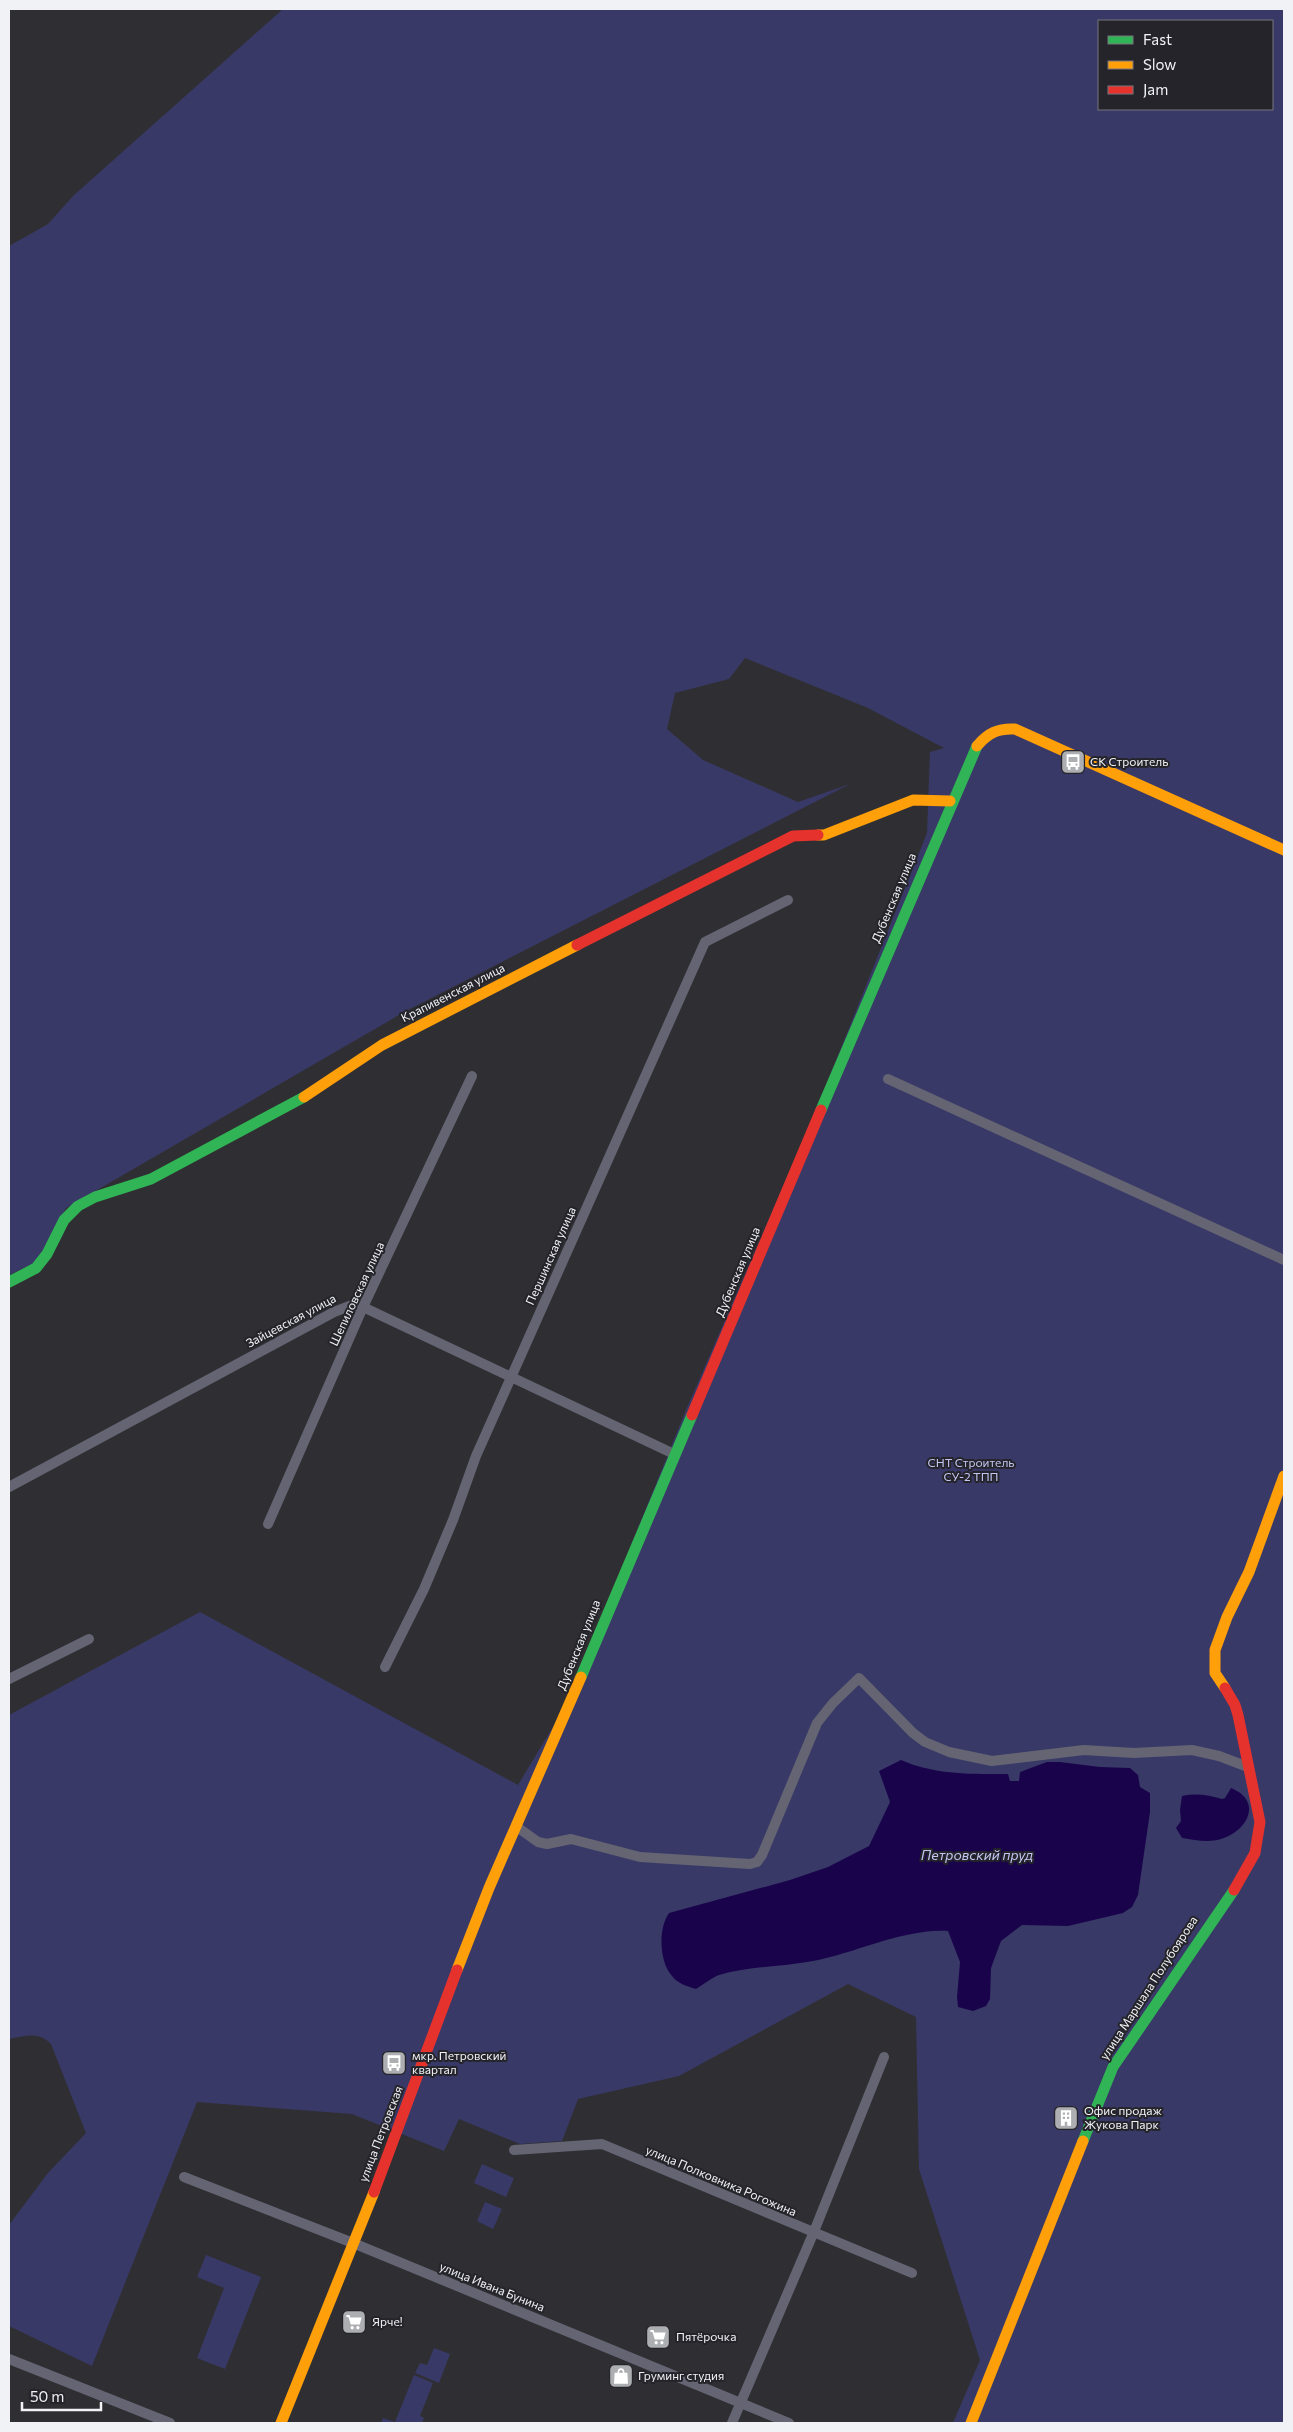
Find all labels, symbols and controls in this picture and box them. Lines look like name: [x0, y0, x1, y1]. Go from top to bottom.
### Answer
legend: [1098, 20, 1273, 110]
text: Fast: [1143, 30, 1172, 48]
text: Slow: [1143, 55, 1176, 73]
text: Jam: [1143, 80, 1168, 98]
bus stop icon: СК Строитель: [1060, 749, 1086, 775]
place label: СК Строитель: [1090, 754, 1168, 768]
street label: Дубенская улица: [868, 851, 918, 945]
street label: Крапивенская улица: [398, 960, 507, 1024]
street label: Першинская улица: [522, 1204, 578, 1307]
street label: Дубенская улица: [712, 1225, 762, 1319]
street label: Шепиловская улица: [326, 1239, 386, 1348]
street label: Зайцевская улица: [243, 1291, 338, 1350]
park label: СНТ Строитель СУ-2 ТПП: [928, 1455, 1014, 1483]
street label: Дубенская улица: [554, 1597, 603, 1692]
water label: Петровский пруд: [921, 1846, 1033, 1863]
street label: улица Маршала Полубоярова: [1097, 1913, 1200, 2062]
place label: мкр. Петровский квартал: [412, 2048, 506, 2076]
bus stop icon: мкр. Петровский квартал: [381, 2050, 407, 2076]
street label: улица Петровская: [355, 2084, 405, 2184]
place label: Офис продаж Жукова Парк: [1084, 2103, 1163, 2131]
building icon: Офис продаж Жукова Парк: [1053, 2105, 1079, 2131]
street label: улица Полковника Рогожина: [644, 2142, 799, 2218]
street label: улица Ивана Бунина: [438, 2259, 547, 2314]
supermarket icon: Ярче!: [341, 2309, 367, 2335]
place label: Ярче!: [372, 2314, 403, 2328]
supermarket icon: Пятёрочка: [645, 2324, 671, 2350]
place label: Пятёрочка: [676, 2329, 736, 2343]
shop icon: Груминг студия: [608, 2363, 634, 2389]
place label: Груминг студия: [638, 2368, 724, 2382]
scale bar: [22, 2380, 101, 2412]
text: 50 m: [30, 2387, 64, 2405]

